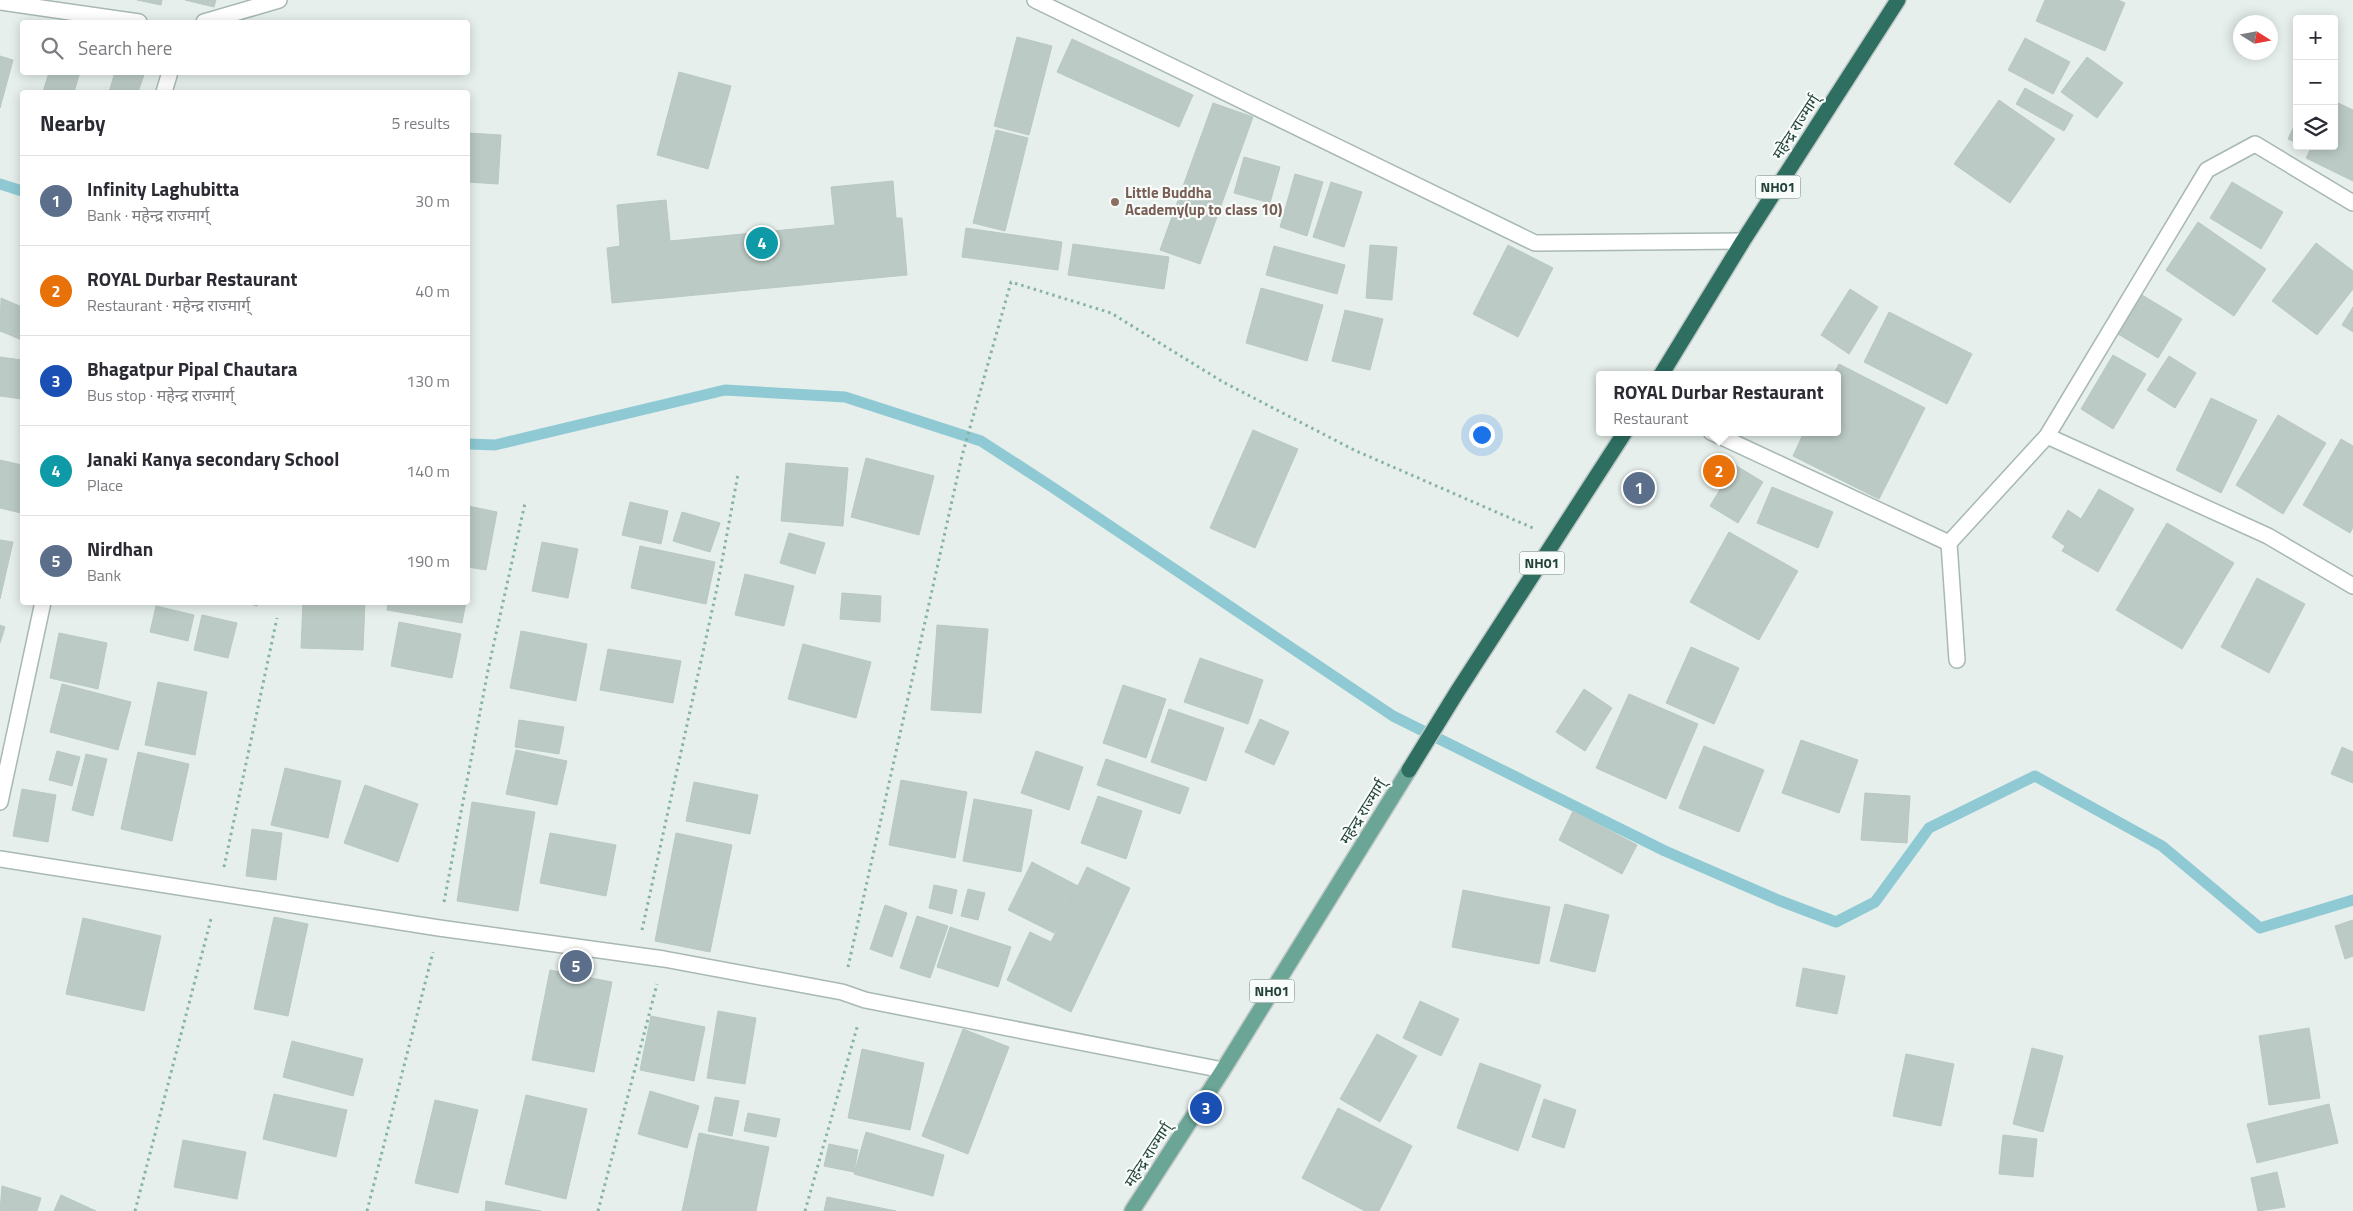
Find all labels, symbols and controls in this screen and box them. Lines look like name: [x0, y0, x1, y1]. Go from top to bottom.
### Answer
north arrow: [2233, 15, 2278, 60]
map controls: [2293, 15, 2338, 150]
button: +: [2293, 15, 2338, 60]
search box: [20, 20, 470, 75]
text: Search here: [78, 33, 172, 62]
icon: search: [38, 34, 66, 62]
button: −: [2293, 60, 2338, 105]
street label: महेन्द्र राज्मार्ग्: [1766, 88, 1826, 163]
button: layers: [2293, 105, 2338, 150]
text: Nearby: [40, 107, 105, 139]
text: 5 results: [391, 111, 450, 135]
text: Infinity Laghubitta: [87, 174, 239, 203]
road number: NH01: [1756, 176, 1800, 198]
place label: Little Buddha Academy(up to class 10): [1125, 181, 1283, 221]
text: 1: [52, 189, 60, 213]
text: 30 m: [415, 189, 450, 213]
marker: Little Buddha Academy(up to class 10): [1109, 196, 1121, 208]
text: Bank · महेन्द्र राज्मार्ग्: [87, 203, 209, 227]
pin: 4: [746, 224, 778, 262]
text: ROYAL Durbar Restaurant: [87, 264, 297, 293]
text: 2: [52, 279, 60, 303]
text: 40 m: [415, 279, 450, 303]
text: Restaurant · महेन्द्र राज्मार्ग्: [87, 293, 250, 317]
text: Bhagatpur Pipal Chautara: [87, 354, 298, 383]
text: 3: [52, 369, 60, 393]
text: 130 m: [406, 369, 450, 393]
popup: [1596, 371, 1841, 436]
text: ROYAL Durbar Restaurant: [1613, 377, 1824, 406]
text: Bus stop · महेन्द्र राज्मार्ग्: [87, 383, 234, 407]
text: Restaurant: [1613, 406, 1688, 430]
your location: [1469, 422, 1495, 448]
text: Janaki Kanya secondary School: [87, 444, 339, 473]
pin: 2: [1703, 452, 1735, 490]
text: 4: [52, 459, 60, 483]
text: 140 m: [406, 459, 450, 483]
pin: 1: [1623, 469, 1655, 507]
text: Place: [87, 473, 123, 497]
text: Nirdhan: [87, 534, 153, 563]
text: 5: [52, 549, 60, 573]
text: 190 m: [406, 549, 450, 573]
road number: NH01: [1520, 552, 1564, 574]
text: Bank: [87, 563, 121, 587]
street label: महेन्द्र राज्मार्ग्: [1334, 773, 1393, 849]
pin: 5: [560, 947, 592, 985]
road number: NH01: [1250, 979, 1294, 1002]
pin: 3: [1190, 1089, 1222, 1127]
street label: महेन्द्र राज्मार्ग्: [1118, 1116, 1178, 1191]

